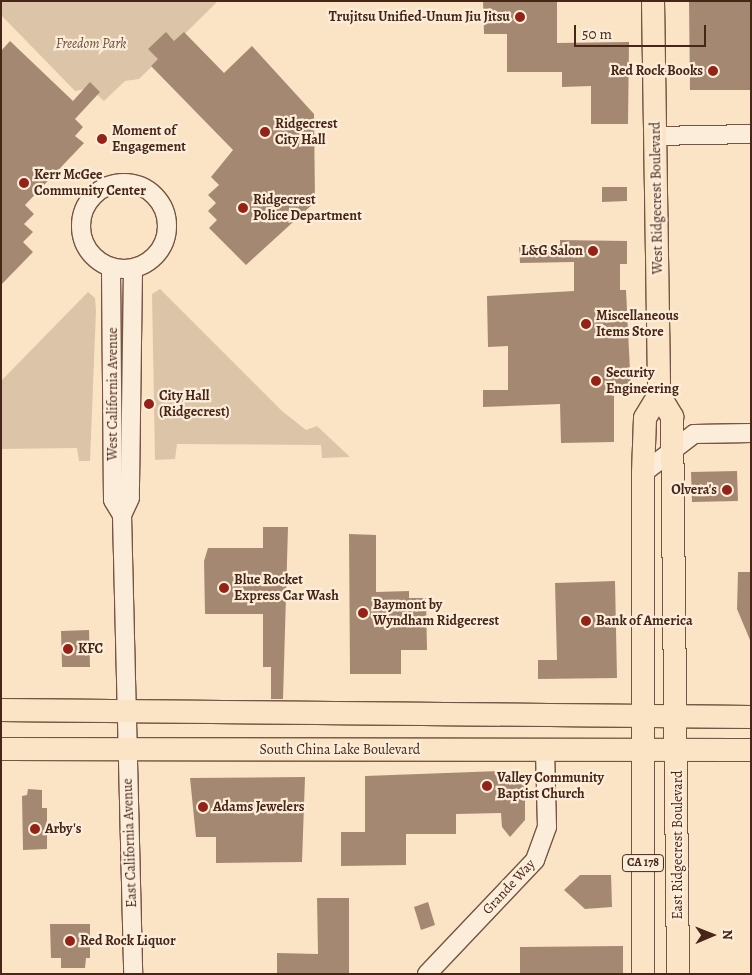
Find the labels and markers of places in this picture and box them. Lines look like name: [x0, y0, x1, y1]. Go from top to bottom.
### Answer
place label: Trujitsu Unified-Unum Jiu Jitsu: [329, 9, 510, 25]
marker: Trujitsu Unified-Unum Jiu Jitsu: [514, 11, 526, 23]
place label: Red Rock Books: [611, 63, 703, 79]
marker: Red Rock Books: [707, 65, 719, 77]
place label: Ridgecrest City Hall: [275, 116, 338, 148]
place label: Moment of Engagement: [112, 123, 186, 156]
marker: Ridgecrest City Hall: [259, 126, 271, 138]
marker: Moment of Engagement: [96, 133, 108, 145]
place label: Kerr McGee Community Center: [34, 167, 146, 200]
marker: Kerr McGee Community Center: [18, 177, 30, 189]
place label: Ridgecrest Police Department: [253, 192, 362, 224]
marker: Ridgecrest Police Department: [237, 202, 249, 214]
place label: L&G Salon: [521, 243, 583, 259]
marker: L&G Salon: [587, 245, 599, 257]
place label: Miscellaneous Items Store: [596, 308, 679, 341]
marker: Miscellaneous Items Store: [580, 318, 592, 330]
place label: Security Engineering: [606, 365, 679, 398]
marker: Security Engineering: [590, 375, 602, 387]
place label: City Hall (Ridgecrest): [159, 388, 230, 421]
marker: City Hall (Ridgecrest): [143, 398, 155, 410]
place label: Olvera's: [671, 482, 717, 498]
marker: Olvera's: [721, 484, 733, 496]
place label: Blue Rocket Express Car Wash: [234, 572, 339, 604]
marker: Blue Rocket Express Car Wash: [218, 582, 230, 594]
place label: Baymont by Wyndham Ridgecrest: [373, 597, 499, 630]
marker: Baymont by Wyndham Ridgecrest: [357, 607, 369, 619]
place label: Bank of America: [596, 613, 693, 629]
marker: Bank of America: [580, 615, 592, 627]
place label: KFC: [78, 641, 103, 657]
marker: KFC: [62, 643, 74, 655]
place label: Valley Community Baptist Church: [497, 770, 604, 802]
marker: Valley Community Baptist Church: [481, 780, 493, 792]
place label: Adams Jewelers: [213, 799, 304, 815]
marker: Adams Jewelers: [197, 801, 209, 813]
place label: Arby's: [45, 821, 81, 837]
marker: Arby's: [29, 823, 41, 835]
place label: Red Rock Liquor: [80, 933, 176, 949]
marker: Red Rock Liquor: [64, 935, 76, 947]

